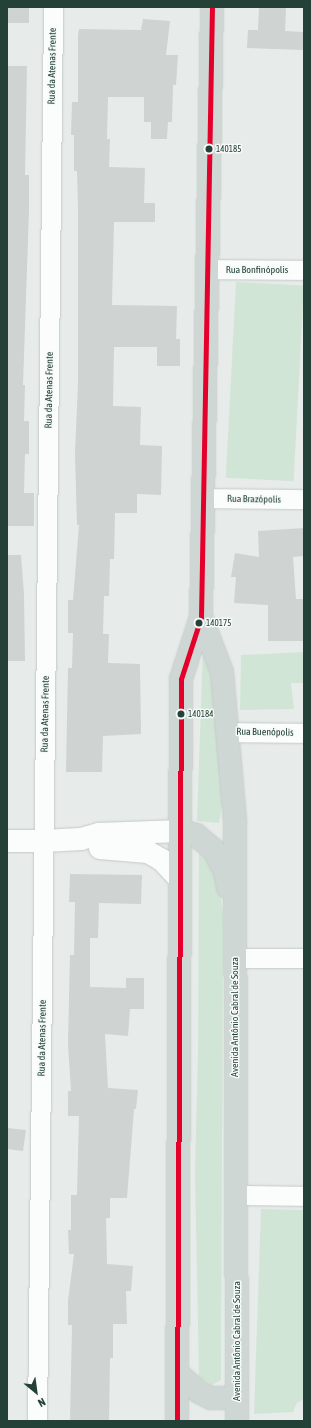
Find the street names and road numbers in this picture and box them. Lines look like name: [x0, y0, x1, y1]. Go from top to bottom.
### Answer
street label: Rua da Atenas Frente: [45, 28, 59, 104]
street label: Rua Bonfinópolis: [226, 264, 288, 276]
street label: Rua da Atenas Frente: [42, 352, 56, 428]
street label: Rua Brazópolis: [227, 493, 281, 505]
street label: Rua da Atenas Frente: [38, 676, 52, 752]
street label: Rua Buenópolis: [236, 725, 294, 739]
street label: Avenida Antônio Cabral de Souza: [229, 957, 241, 1077]
street label: Rua da Atenas Frente: [35, 1000, 49, 1076]
street label: Avenida Antônio Cabral de Souza: [231, 1281, 243, 1401]

